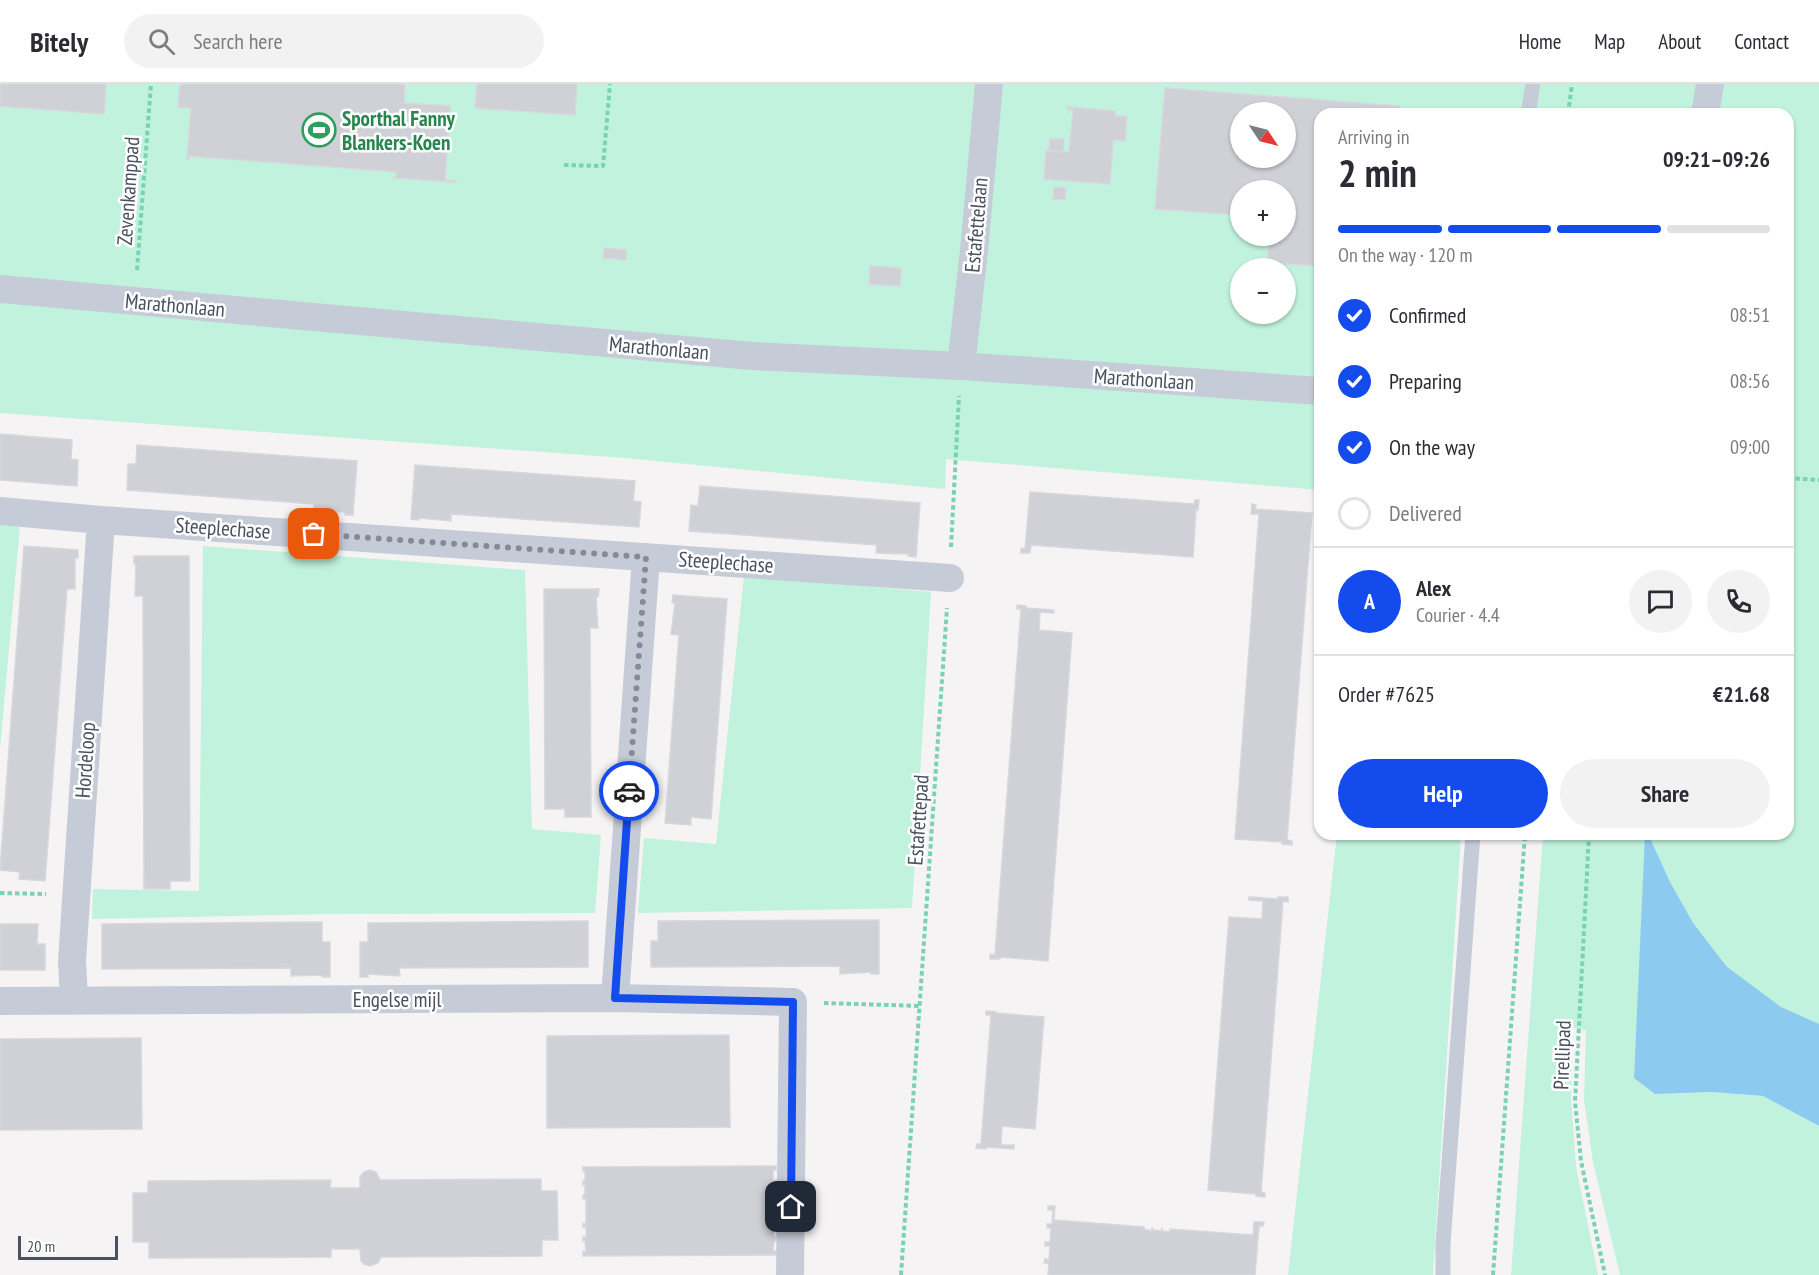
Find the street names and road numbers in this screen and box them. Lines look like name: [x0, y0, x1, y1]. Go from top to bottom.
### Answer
street label: Zevenkamppad: [111, 136, 145, 246]
street label: Estafettelaan: [958, 176, 994, 274]
street label: Marathonlaan: [124, 287, 226, 323]
street label: Marathonlaan: [608, 330, 710, 366]
street label: Marathonlaan: [1093, 362, 1195, 396]
street label: Steeplechase: [175, 511, 271, 545]
street label: Steeplechase: [678, 545, 774, 579]
street label: Hordeloop: [69, 721, 101, 799]
street label: Estafettepad: [901, 774, 935, 866]
street label: Engelse mijl: [353, 986, 441, 1013]
street label: Pirellipad: [1547, 1020, 1577, 1090]

